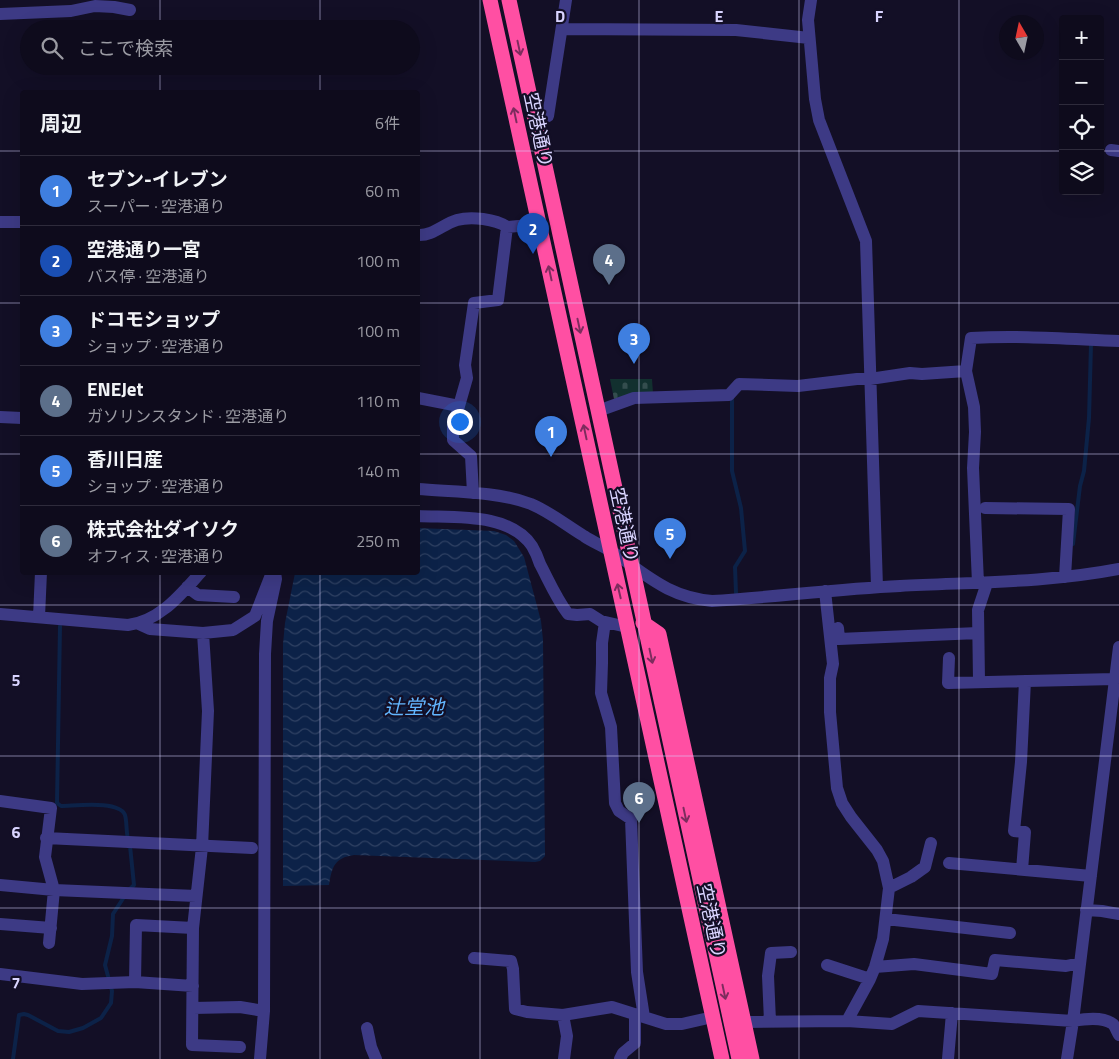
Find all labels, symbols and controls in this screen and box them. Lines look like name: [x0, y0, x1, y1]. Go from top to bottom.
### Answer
text: D: [555, 4, 565, 28]
text: E: [715, 4, 724, 28]
text: F: [875, 4, 884, 28]
north arrow: [999, 15, 1044, 60]
map controls: [1059, 15, 1104, 195]
button: +: [1059, 15, 1104, 60]
search box: [20, 20, 420, 75]
text: ここで検索: [78, 33, 173, 62]
icon: search: [38, 34, 66, 62]
one-way arrow: [515, 39, 524, 55]
button: −: [1059, 60, 1104, 105]
street label: 空港通り: [517, 90, 562, 170]
button: locate: [1059, 105, 1104, 150]
text: 周辺: [40, 107, 82, 139]
one-way arrow: [510, 107, 519, 123]
text: 6件: [375, 111, 400, 135]
button: layers: [1059, 150, 1104, 195]
text: セブン-イレブン: [87, 164, 228, 193]
text: 1: [52, 179, 60, 203]
text: 60 m: [365, 179, 400, 203]
text: スーパー · 空港通り: [87, 194, 225, 218]
pin: 2: [517, 213, 549, 254]
text: 空港通り一宮: [87, 234, 201, 263]
pin: 4: [593, 244, 625, 285]
text: 2: [52, 249, 60, 273]
text: 100 m: [356, 249, 400, 273]
text: バス停 · 空港通り: [87, 264, 210, 288]
one-way arrow: [545, 266, 554, 282]
text: ドコモショップ: [87, 304, 220, 333]
one-way arrow: [575, 318, 584, 334]
text: 3: [52, 319, 60, 343]
text: 100 m: [356, 319, 400, 343]
pin: 3: [618, 323, 650, 364]
text: ショップ · 空港通り: [87, 334, 226, 358]
text: ENEJet: [87, 374, 143, 403]
text: 4: [52, 389, 60, 413]
text: 110 m: [356, 389, 400, 413]
text: ガソリンスタンド · 空港通り: [87, 404, 289, 428]
your location: [447, 409, 473, 435]
pin: 1: [535, 416, 567, 457]
one-way arrow: [579, 425, 589, 441]
text: 香川日産: [87, 444, 163, 473]
text: 5: [52, 459, 60, 483]
text: 140 m: [356, 459, 400, 483]
text: ショップ · 空港通り: [87, 474, 226, 498]
street label: 空港通り: [603, 485, 648, 565]
text: 株式会社ダイソク: [87, 514, 239, 543]
pin: 5: [654, 518, 686, 559]
text: 6: [52, 529, 60, 553]
text: 250 m: [356, 529, 400, 553]
text: オフィス · 空港通り: [87, 544, 225, 568]
one-way arrow: [614, 583, 623, 599]
one-way arrow: [646, 648, 656, 664]
text: 5: [12, 668, 21, 692]
water label: 辻堂池: [384, 691, 446, 722]
pin: 6: [623, 782, 655, 823]
one-way arrow: [681, 806, 690, 822]
text: 6: [12, 820, 21, 844]
street label: 空港通り: [690, 881, 735, 961]
text: 7: [12, 971, 20, 995]
one-way arrow: [720, 983, 729, 999]

